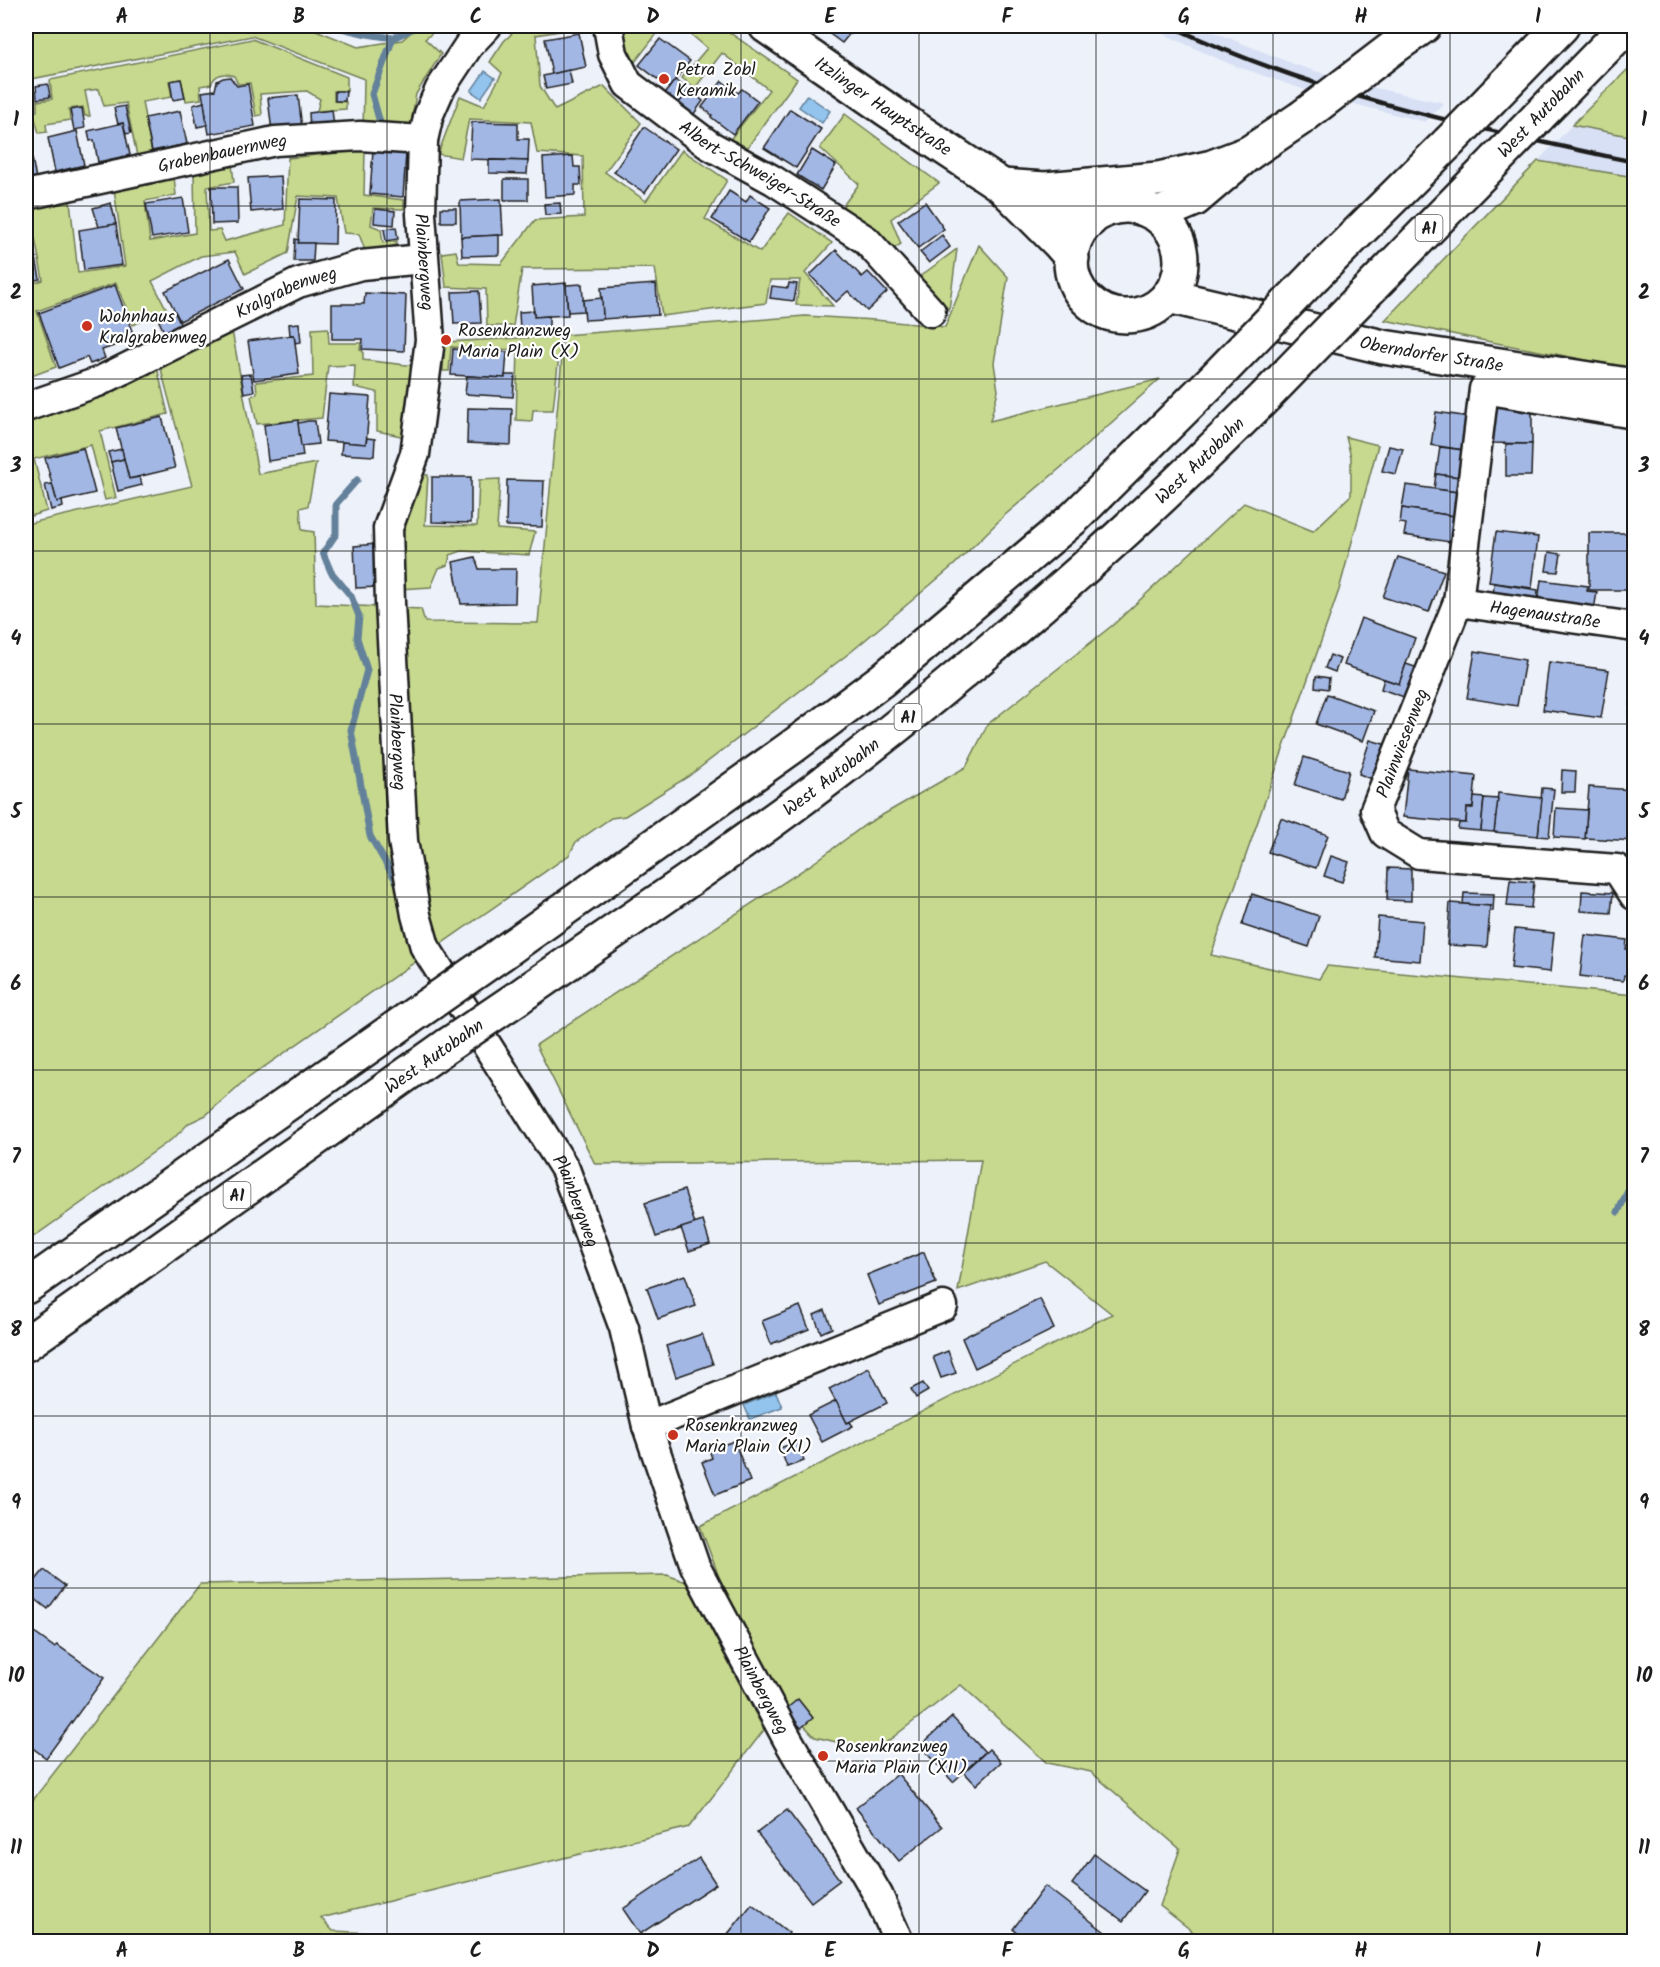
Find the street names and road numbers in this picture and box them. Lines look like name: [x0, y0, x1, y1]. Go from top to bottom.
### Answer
street label: Itzlinger Hauptstraße: [807, 50, 957, 165]
street label: West Autobahn: [1491, 62, 1593, 166]
street label: Albert-Schweiger-Straße: [672, 114, 846, 236]
street label: Grabenbauernweg: [155, 127, 288, 182]
street label: Plainbergweg: [405, 212, 441, 312]
road number: A1: [1416, 215, 1442, 241]
street label: Kralgrabenweg: [231, 260, 341, 328]
street label: Oberndorfer Straße: [1356, 329, 1505, 381]
street label: West Autobahn: [1149, 411, 1253, 512]
street label: Hagenaustraße: [1488, 594, 1602, 638]
street label: Plainwiesenweg: [1369, 685, 1438, 802]
street label: Plainbergweg: [379, 692, 413, 791]
road number: A1: [894, 704, 922, 730]
street label: West Autobahn: [777, 731, 887, 825]
street label: West Autobahn: [379, 1012, 491, 1102]
street label: Plainbergweg: [544, 1149, 606, 1252]
road number: A1: [224, 1182, 250, 1208]
street label: Plainbergweg: [724, 1641, 796, 1740]

